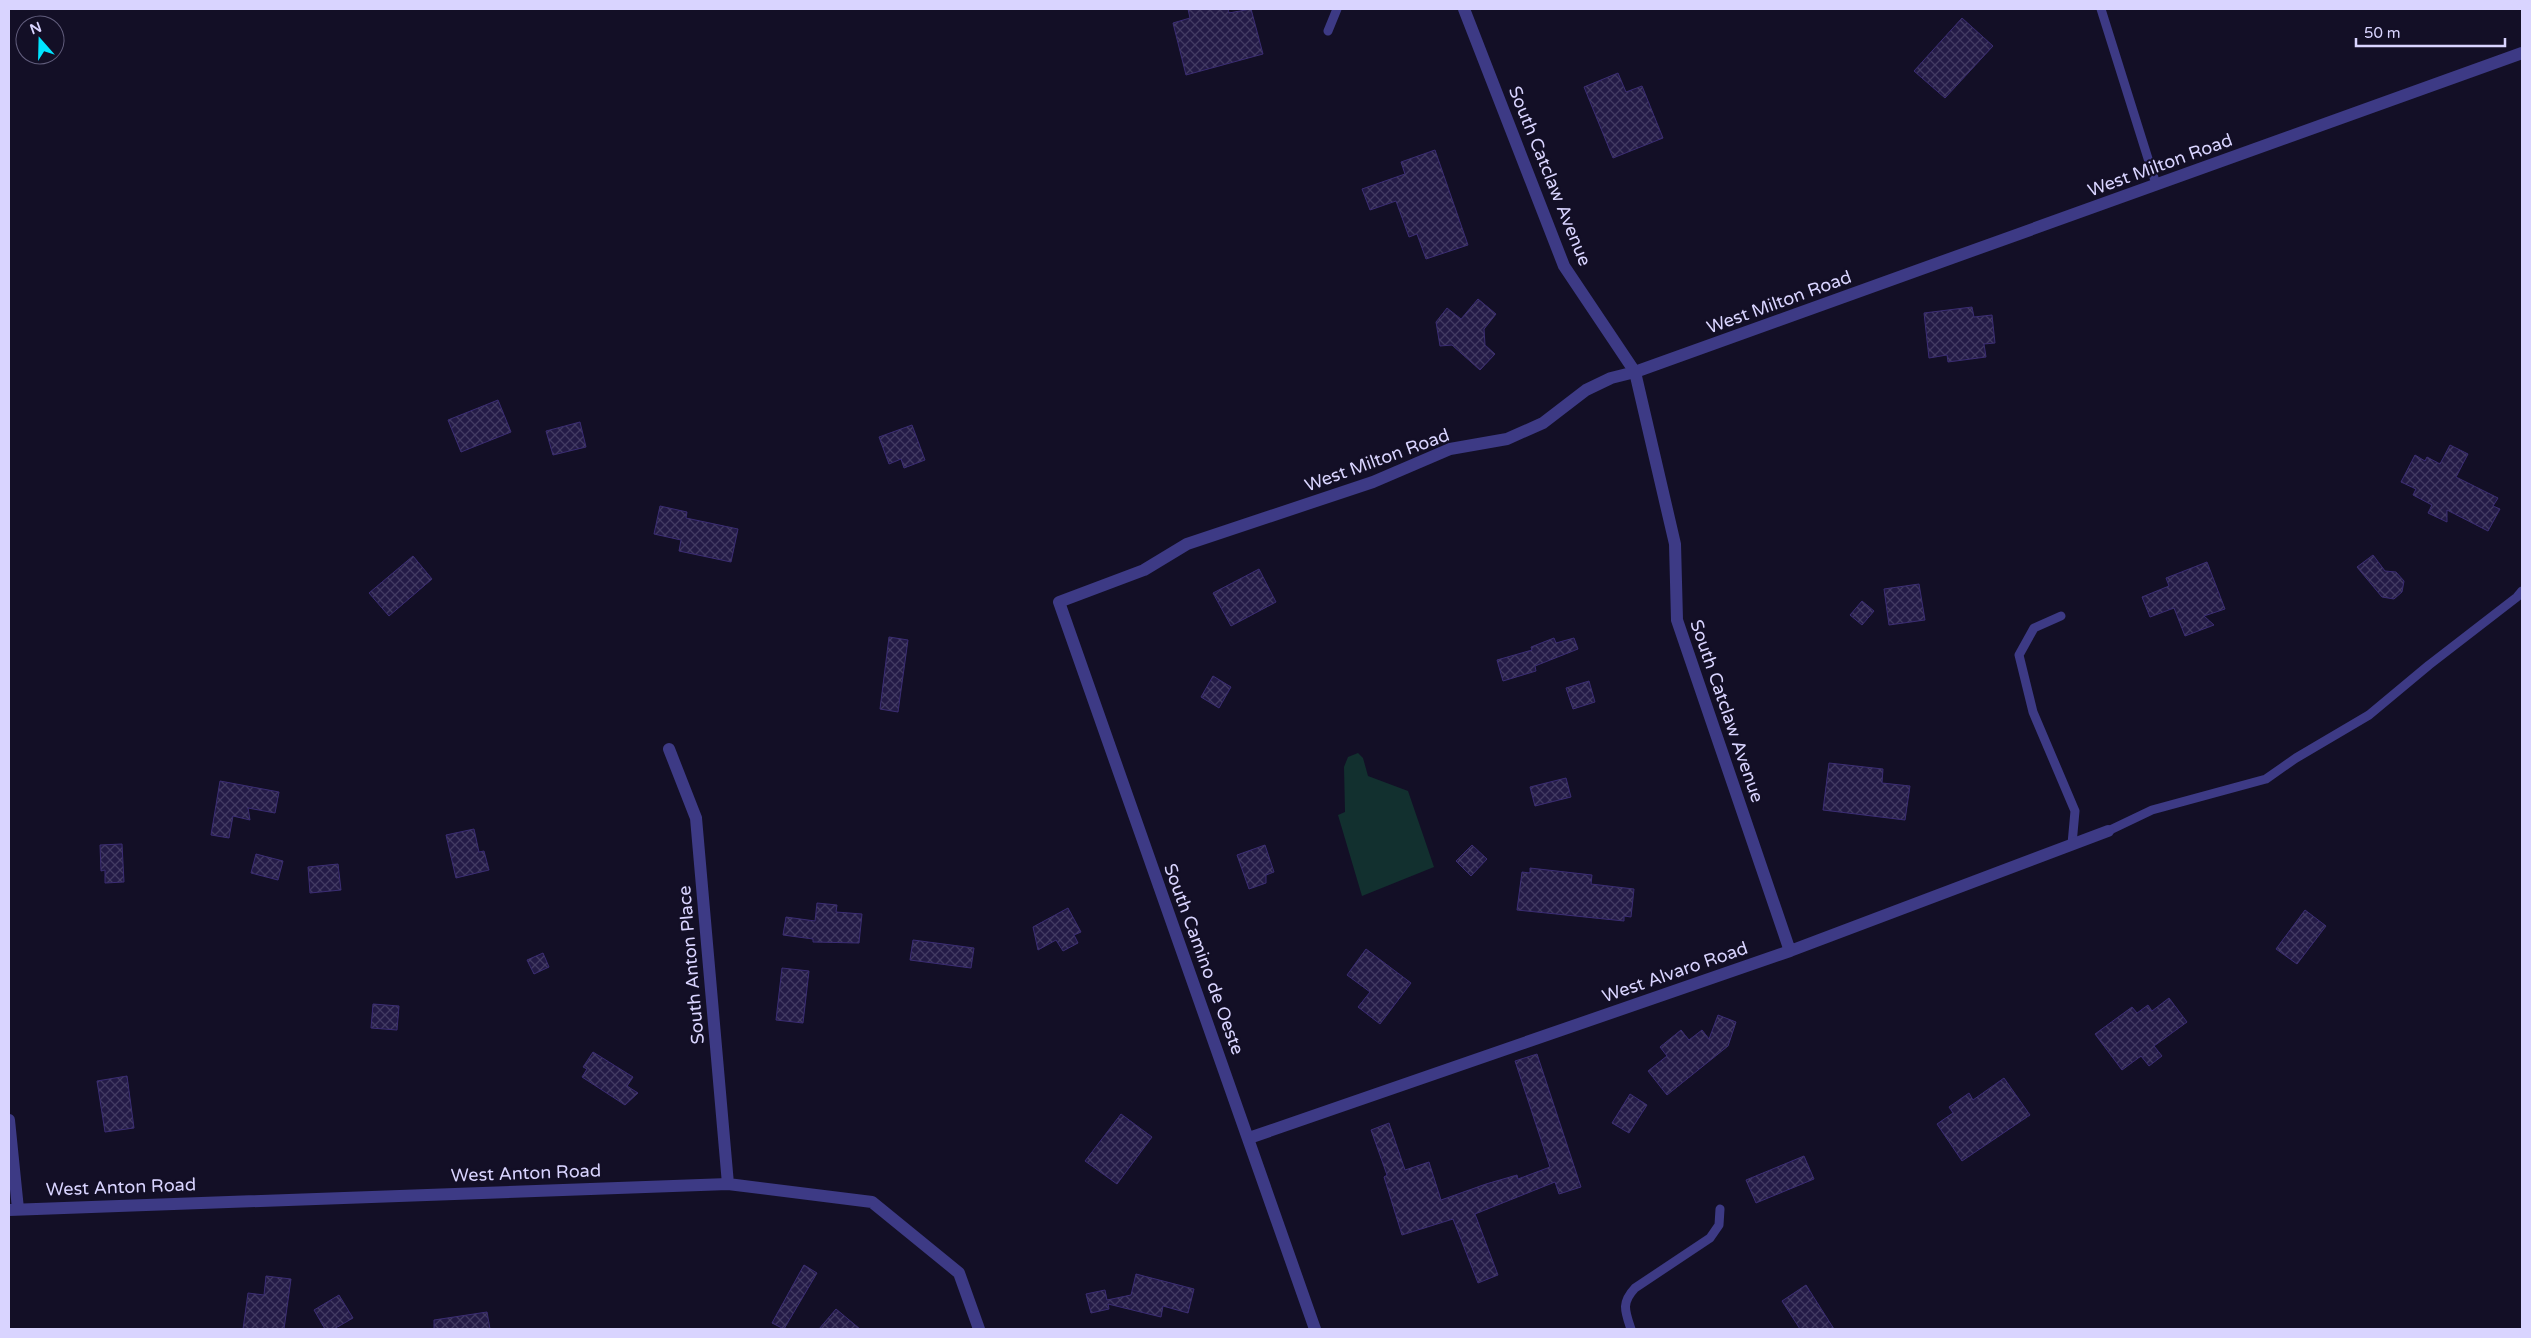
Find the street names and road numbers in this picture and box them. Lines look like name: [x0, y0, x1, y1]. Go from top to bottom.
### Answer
street label: South Catclaw Avenue: [1504, 83, 1596, 269]
street label: West Milton Road: [2085, 129, 2235, 201]
street label: West Milton Road: [1704, 266, 1854, 338]
street label: West Milton Road: [1302, 424, 1452, 496]
street label: South Catclaw Avenue: [1685, 617, 1769, 805]
street label: South Camino de Oeste: [1159, 860, 1249, 1058]
street label: South Anton Place: [673, 885, 709, 1045]
street label: West Alvaro Road: [1599, 937, 1751, 1007]
street label: West Anton Road: [450, 1159, 602, 1187]
street label: West Anton Road: [45, 1173, 197, 1201]

